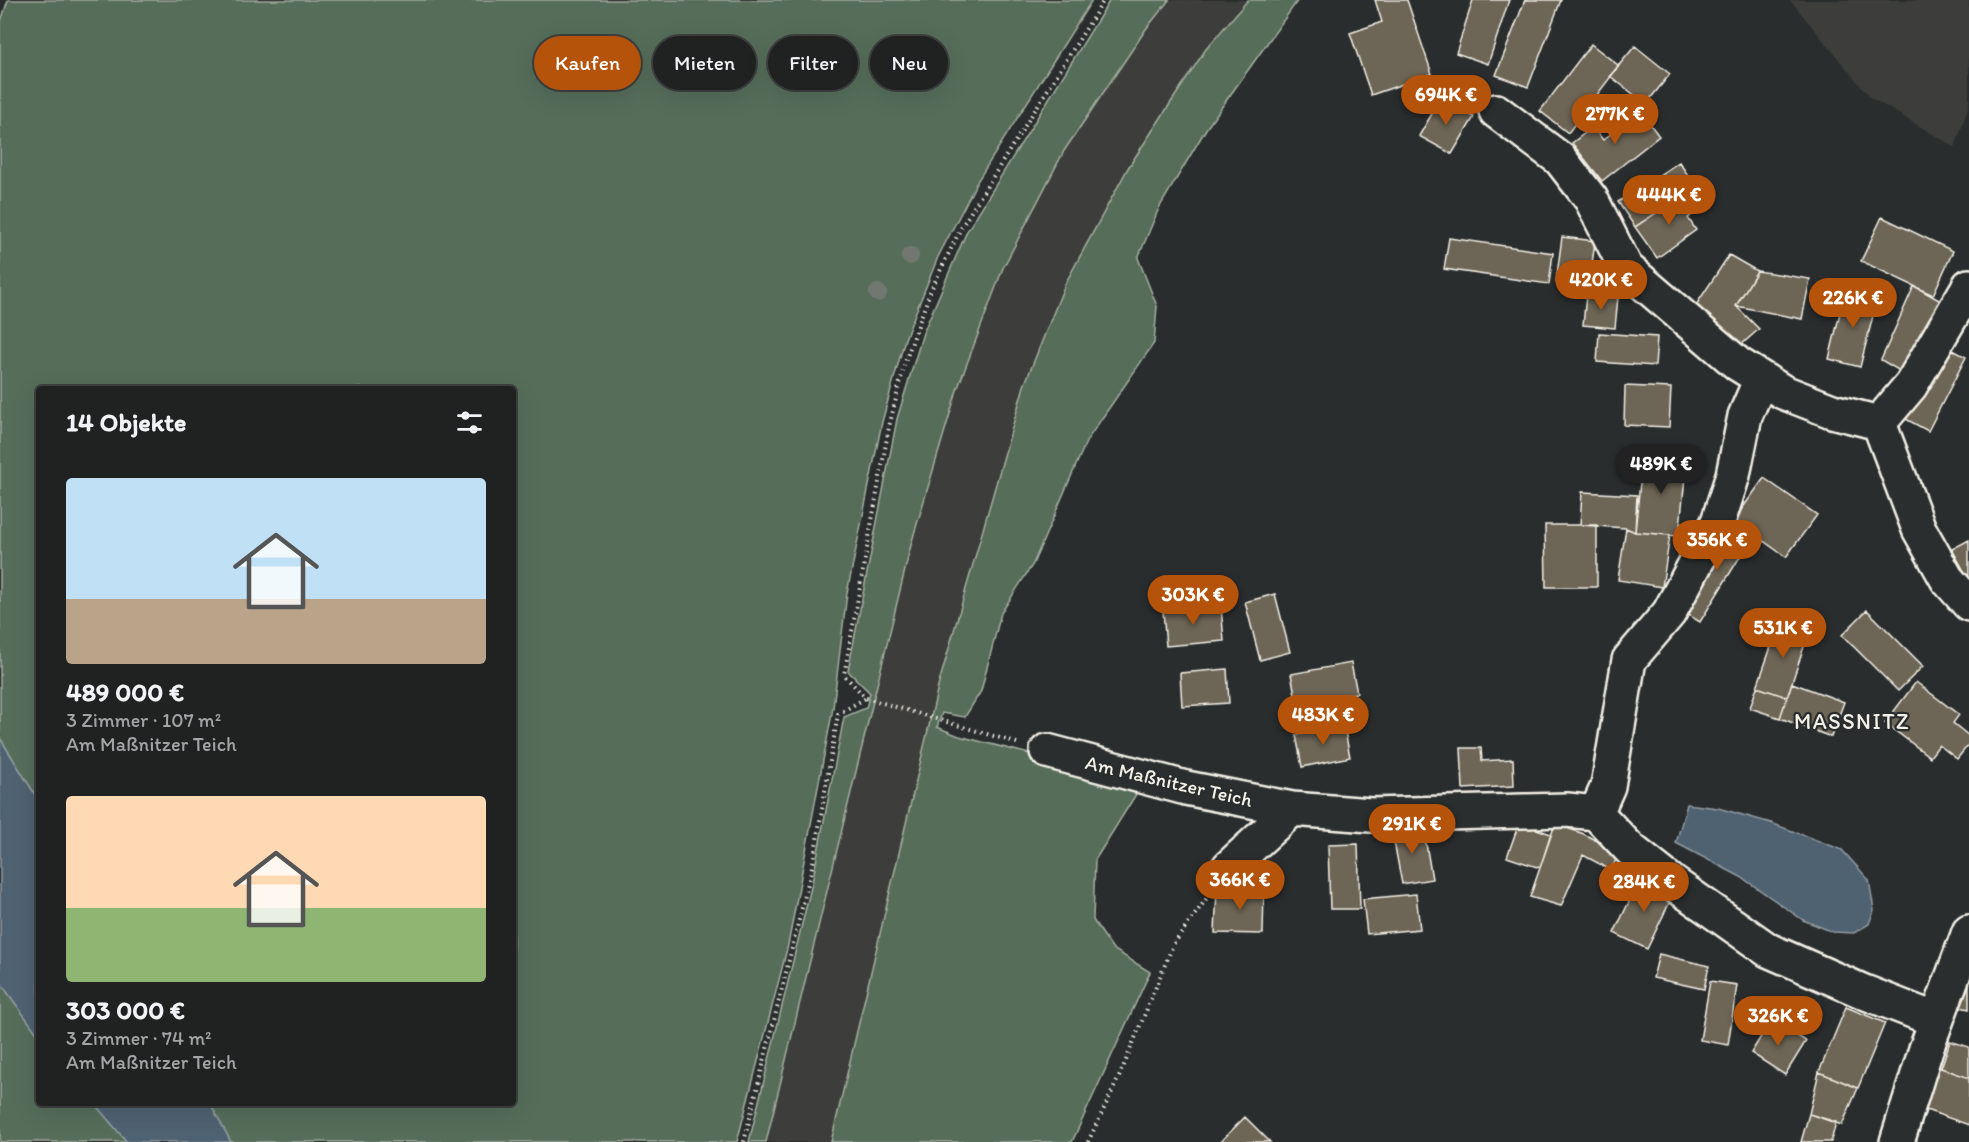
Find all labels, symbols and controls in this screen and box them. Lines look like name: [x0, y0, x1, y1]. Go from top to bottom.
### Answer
chip: Kaufen: [534, 36, 641, 90]
chip: Mieten: [653, 36, 756, 90]
chip: Filter: [768, 36, 858, 90]
chip: Neu: [870, 36, 948, 90]
pin: 694K €: [1397, 75, 1495, 126]
text: 694K €: [1415, 82, 1477, 106]
pin: 277K €: [1566, 94, 1664, 145]
text: 277K €: [1585, 101, 1645, 125]
pin: 444K €: [1620, 175, 1718, 226]
text: 444K €: [1637, 182, 1701, 206]
pin: 420K €: [1552, 260, 1650, 311]
text: 420K €: [1569, 267, 1633, 291]
pin: 226K €: [1804, 278, 1902, 329]
text: 226K €: [1823, 285, 1883, 309]
text: 14 Objekte: [66, 406, 186, 438]
icon: filters: [453, 406, 486, 439]
pin: 489K €: [1612, 444, 1710, 495]
text: 489K €: [1630, 451, 1692, 475]
icon: home: [222, 517, 330, 625]
pin: 356K €: [1668, 520, 1766, 571]
text: 356K €: [1687, 527, 1747, 551]
pin: 303K €: [1144, 575, 1242, 626]
text: 303K €: [1162, 582, 1224, 606]
pin: 531K €: [1734, 608, 1832, 659]
text: 531K €: [1753, 615, 1813, 639]
text: 489 000 €: [66, 676, 184, 708]
pin: 483K €: [1274, 695, 1372, 746]
text: 483K €: [1292, 702, 1354, 726]
text: 3 Zimmer · 107 m²: [66, 708, 221, 732]
district label: MASSNITZ: [1794, 708, 1910, 735]
text: Am Maßnitzer Teich: [66, 732, 237, 756]
street label: Am Maßnitzer Teich: [1083, 750, 1255, 812]
pin: 291K €: [1363, 804, 1461, 855]
text: 291K €: [1383, 811, 1441, 835]
icon: home: [222, 835, 330, 943]
pin: 366K €: [1191, 860, 1289, 911]
pin: 284K €: [1595, 862, 1693, 913]
text: 366K €: [1210, 867, 1270, 891]
text: 284K €: [1613, 869, 1675, 893]
text: 303 000 €: [66, 994, 185, 1026]
pin: 326K €: [1729, 996, 1827, 1047]
text: 326K €: [1748, 1003, 1808, 1027]
text: 3 Zimmer · 74 m²: [66, 1026, 212, 1050]
text: Am Maßnitzer Teich: [66, 1050, 237, 1074]

